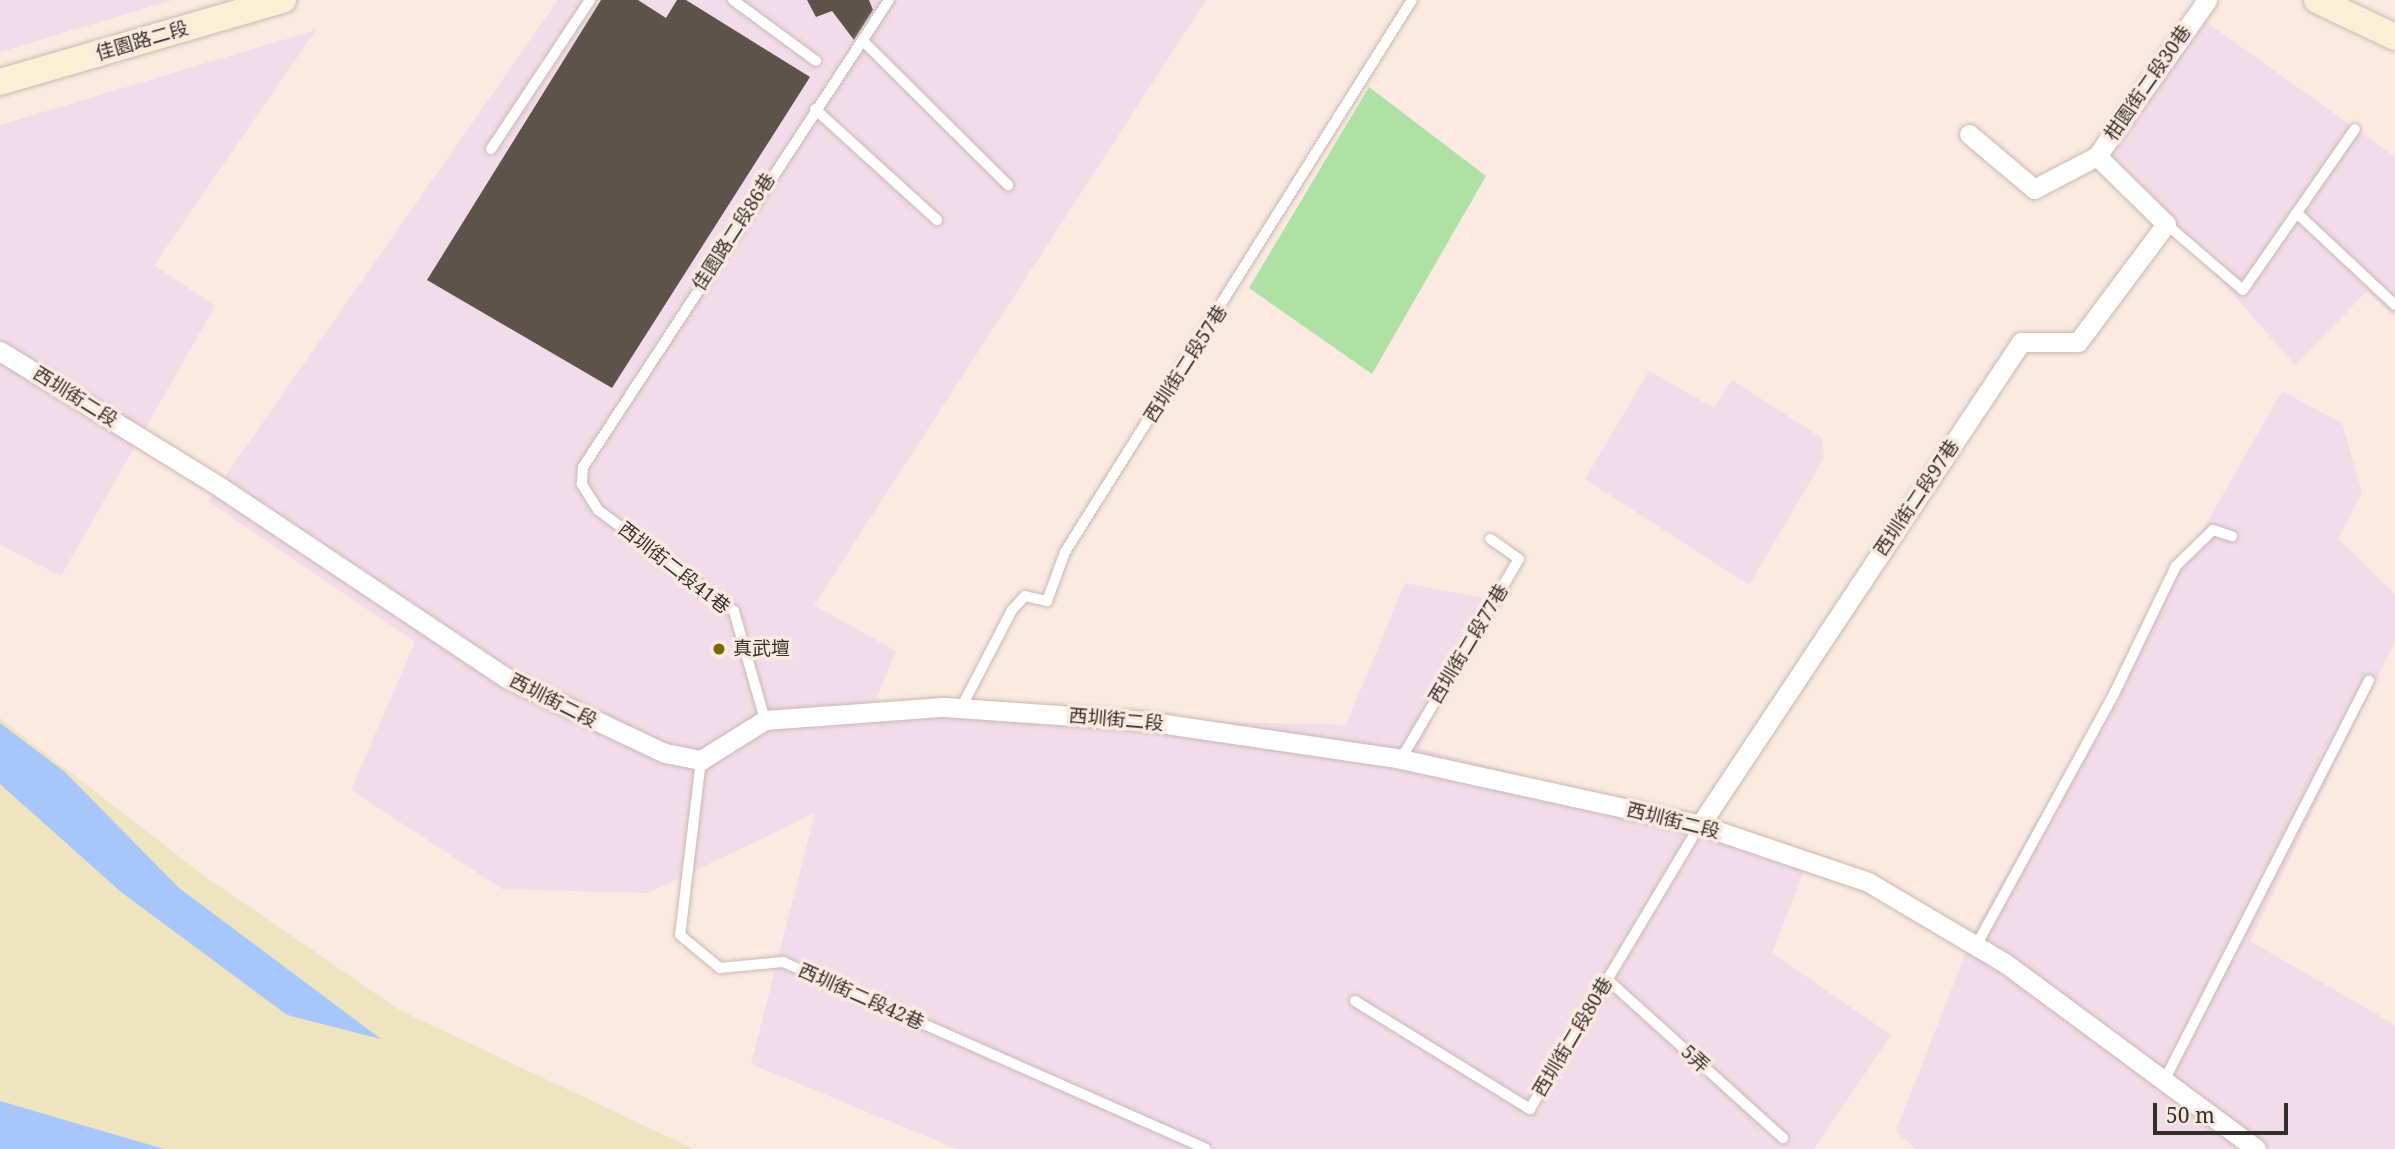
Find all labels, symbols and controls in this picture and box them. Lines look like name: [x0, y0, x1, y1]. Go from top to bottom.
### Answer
street label: 佳園路二段: [93, 17, 191, 65]
street label: 柑園街二段30巷: [2100, 21, 2196, 145]
street label: 佳園路二段86巷: [688, 169, 780, 295]
street label: 西圳街二段57巷: [1140, 301, 1232, 427]
street label: 西圳街二段: [29, 362, 121, 432]
street label: 西圳街二段97巷: [1870, 436, 1964, 560]
street label: 西圳街二段41巷: [614, 517, 734, 619]
street label: 西圳街二段77巷: [1424, 580, 1514, 708]
place label: 真武壇: [733, 638, 790, 660]
marker: 真武壇: [711, 641, 727, 657]
street label: 西圳街二段: [506, 669, 600, 733]
street label: 西圳街二段: [1068, 705, 1164, 735]
street label: 西圳街二段: [1624, 798, 1722, 844]
street label: 西圳街二段42巷: [795, 959, 927, 1035]
street label: 西圳街二段80巷: [1528, 973, 1618, 1101]
street label: 5弄: [1676, 1041, 1714, 1077]
scale bar: [2157, 1090, 2292, 1134]
text: 50 m: [2166, 1101, 2215, 1129]

